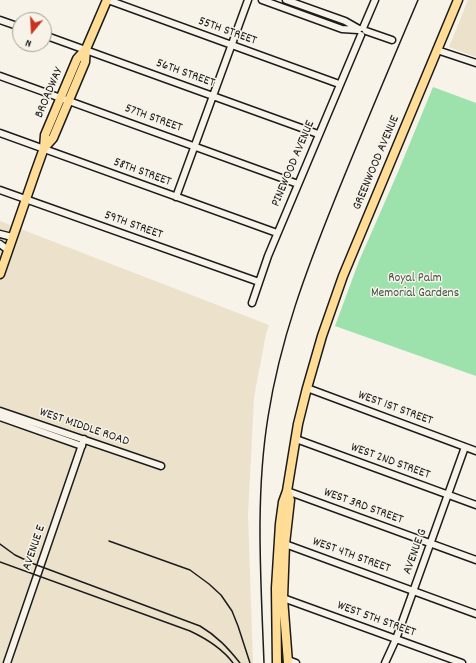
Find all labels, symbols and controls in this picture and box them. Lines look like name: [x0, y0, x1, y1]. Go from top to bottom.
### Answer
north arrow: [12, 12, 52, 52]
street label: 55TH STREET: [196, 14, 258, 50]
text: N: [24, 34, 34, 51]
street label: 56TH STREET: [153, 56, 217, 92]
street label: BROADWAY: [32, 66, 68, 120]
street label: 57TH STREET: [122, 101, 184, 137]
street label: GREENWOOD AVENUE: [350, 113, 404, 213]
street label: PINEWOOD AVENUE: [269, 119, 319, 209]
street label: 58TH STREET: [111, 155, 173, 191]
street label: 59TH STREET: [102, 208, 164, 244]
park label: Royal Palm Memorial Gardens: [371, 271, 459, 302]
street label: WEST 1ST STREET: [356, 388, 434, 430]
street label: WEST MIDDLE ROAD: [37, 405, 131, 451]
street label: WEST 2ND STREET: [348, 440, 432, 484]
street label: WEST 3RD STREET: [321, 485, 405, 529]
street label: AVENUE E: [20, 523, 50, 573]
street label: AVENUE G: [401, 527, 431, 577]
street label: WEST 4TH STREET: [310, 535, 392, 577]
street label: WEST 5TH STREET: [335, 599, 417, 641]

